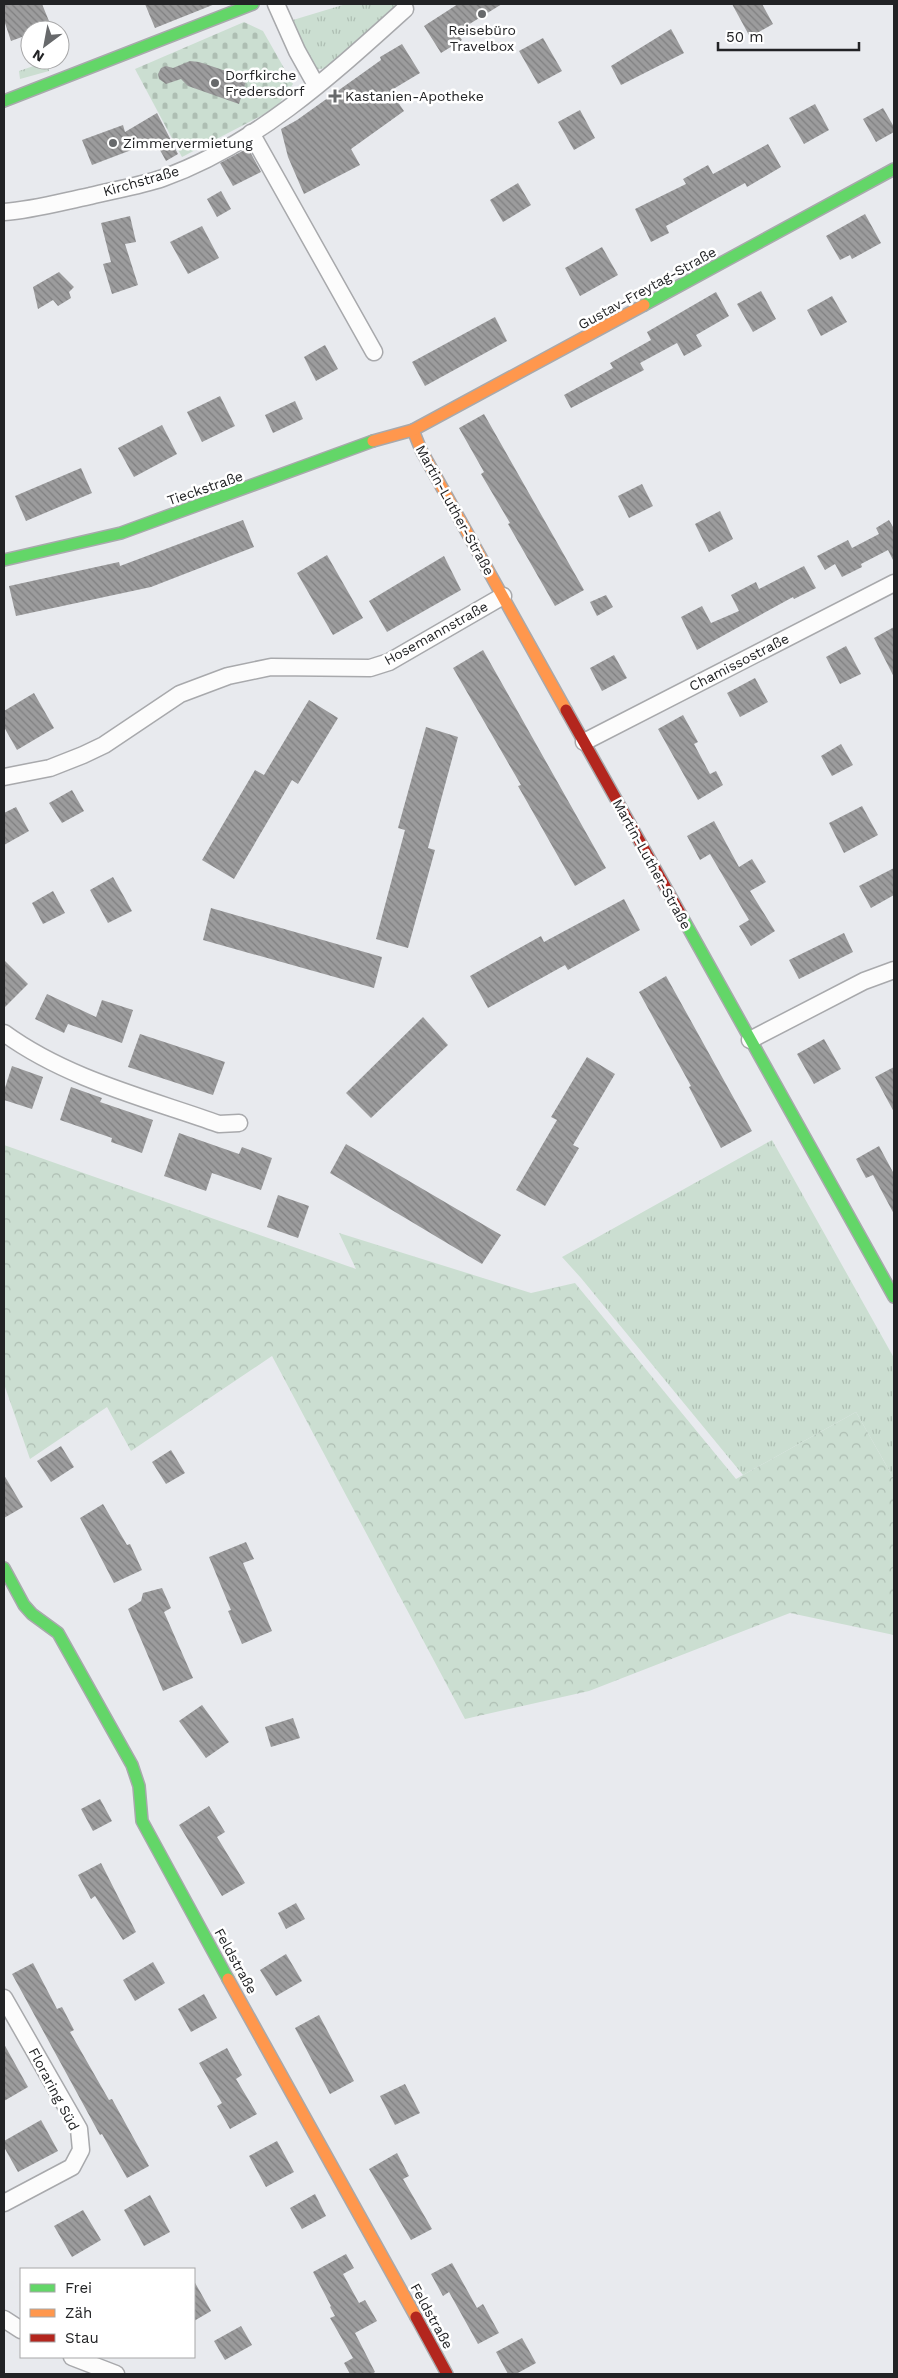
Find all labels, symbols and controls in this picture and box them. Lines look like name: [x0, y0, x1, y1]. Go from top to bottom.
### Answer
marker: Reisebüro Travelbox: [476, 8, 488, 20]
north arrow: [20, 20, 70, 70]
scale bar: [718, 20, 859, 52]
place label: Reisebüro Travelbox: [448, 22, 516, 54]
text: 50 m: [726, 28, 763, 46]
text: N: [29, 46, 47, 66]
place label: Dorfkirche Fredersdorf: [225, 67, 305, 99]
marker: Dorfkirche Fredersdorf: [209, 77, 221, 89]
place label: Kastanien-Apotheke: [345, 88, 484, 104]
marker: Kastanien-Apotheke: [329, 90, 341, 102]
place label: Zimmervermietung: [123, 135, 253, 151]
marker: Zimmervermietung: [107, 137, 119, 149]
street label: Kirchstraße: [101, 163, 181, 199]
street label: Gustav-Freytag-Straße: [575, 243, 719, 333]
street label: Martin-Luther-Straße: [413, 442, 497, 578]
street label: Tieckstraße: [165, 468, 245, 508]
street label: Hosemannstraße: [381, 598, 491, 668]
street label: Chamissostraße: [686, 630, 792, 694]
street label: Martin-Luther-Straße: [610, 796, 694, 932]
street label: Feldstraße: [211, 1925, 261, 1997]
street label: Floraring Süd: [26, 2045, 82, 2133]
legend: [20, 2268, 195, 2358]
text: Frei: [65, 2279, 92, 2297]
street label: Feldstraße: [407, 2280, 457, 2352]
text: Zäh: [65, 2304, 92, 2322]
text: Stau: [65, 2329, 99, 2347]

